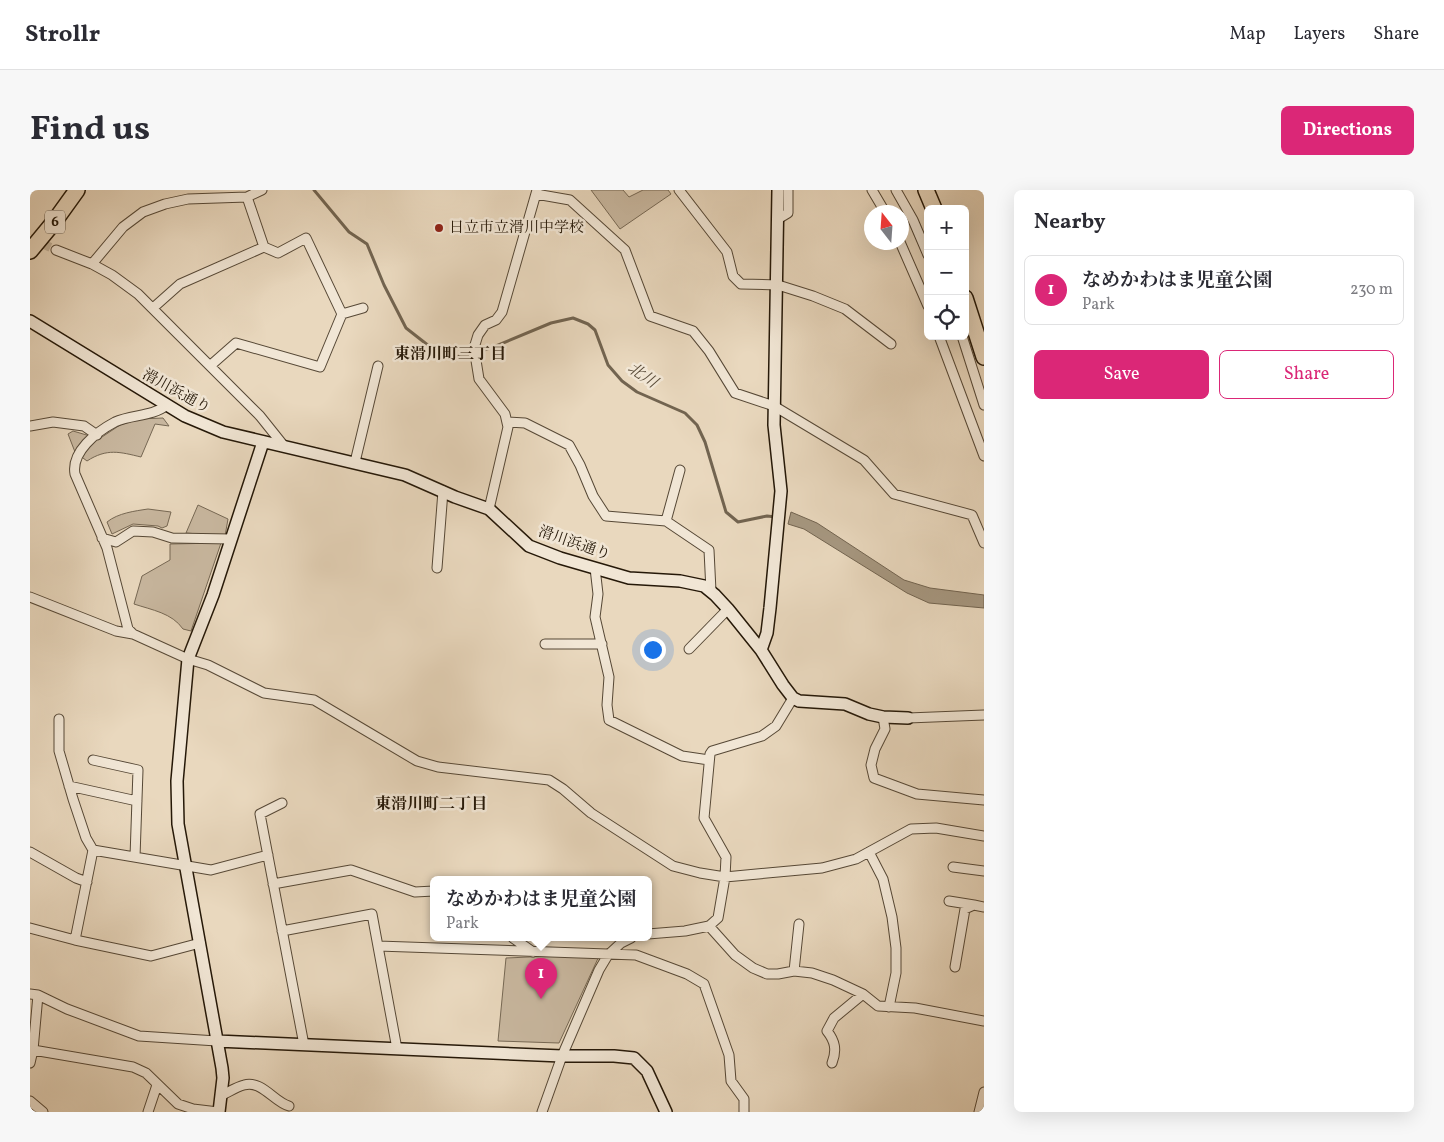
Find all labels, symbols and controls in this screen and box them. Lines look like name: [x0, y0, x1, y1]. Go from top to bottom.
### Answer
text: Strollr: [25, 18, 100, 52]
text: Map: [1229, 22, 1265, 47]
text: Layers: [1293, 22, 1345, 47]
text: Share: [1373, 22, 1419, 47]
text: Find us: [30, 106, 150, 154]
button: Directions: [1281, 106, 1414, 155]
north arrow: [864, 205, 909, 250]
map controls: [924, 205, 969, 340]
button: +: [924, 205, 969, 250]
text: Nearby: [1034, 208, 1105, 237]
road number: 6: [45, 211, 65, 234]
place label: 日立市立滑川中学校: [449, 218, 584, 239]
marker: 日立市立滑川中学校: [433, 222, 445, 234]
button: −: [924, 250, 969, 295]
text: なめかわはま児童公園: [1082, 268, 1272, 294]
text: 1: [1048, 279, 1054, 301]
text: 230 m: [1350, 279, 1393, 301]
text: Park: [1082, 294, 1115, 316]
button: locate: [924, 295, 969, 340]
district label: 東滑川町三丁目: [394, 344, 506, 366]
button: Save: [1034, 350, 1209, 399]
button: Share: [1219, 350, 1394, 399]
water label: 北川: [623, 358, 663, 395]
street label: 滑川浜通り: [138, 365, 214, 419]
street label: 滑川浜通り: [535, 522, 613, 566]
your location: [640, 637, 666, 663]
district label: 東滑川町二丁目: [375, 794, 487, 816]
popup: [430, 876, 652, 941]
text: なめかわはま児童公園: [446, 887, 636, 913]
text: Park: [446, 913, 479, 935]
pin: 1: [525, 958, 557, 999]

